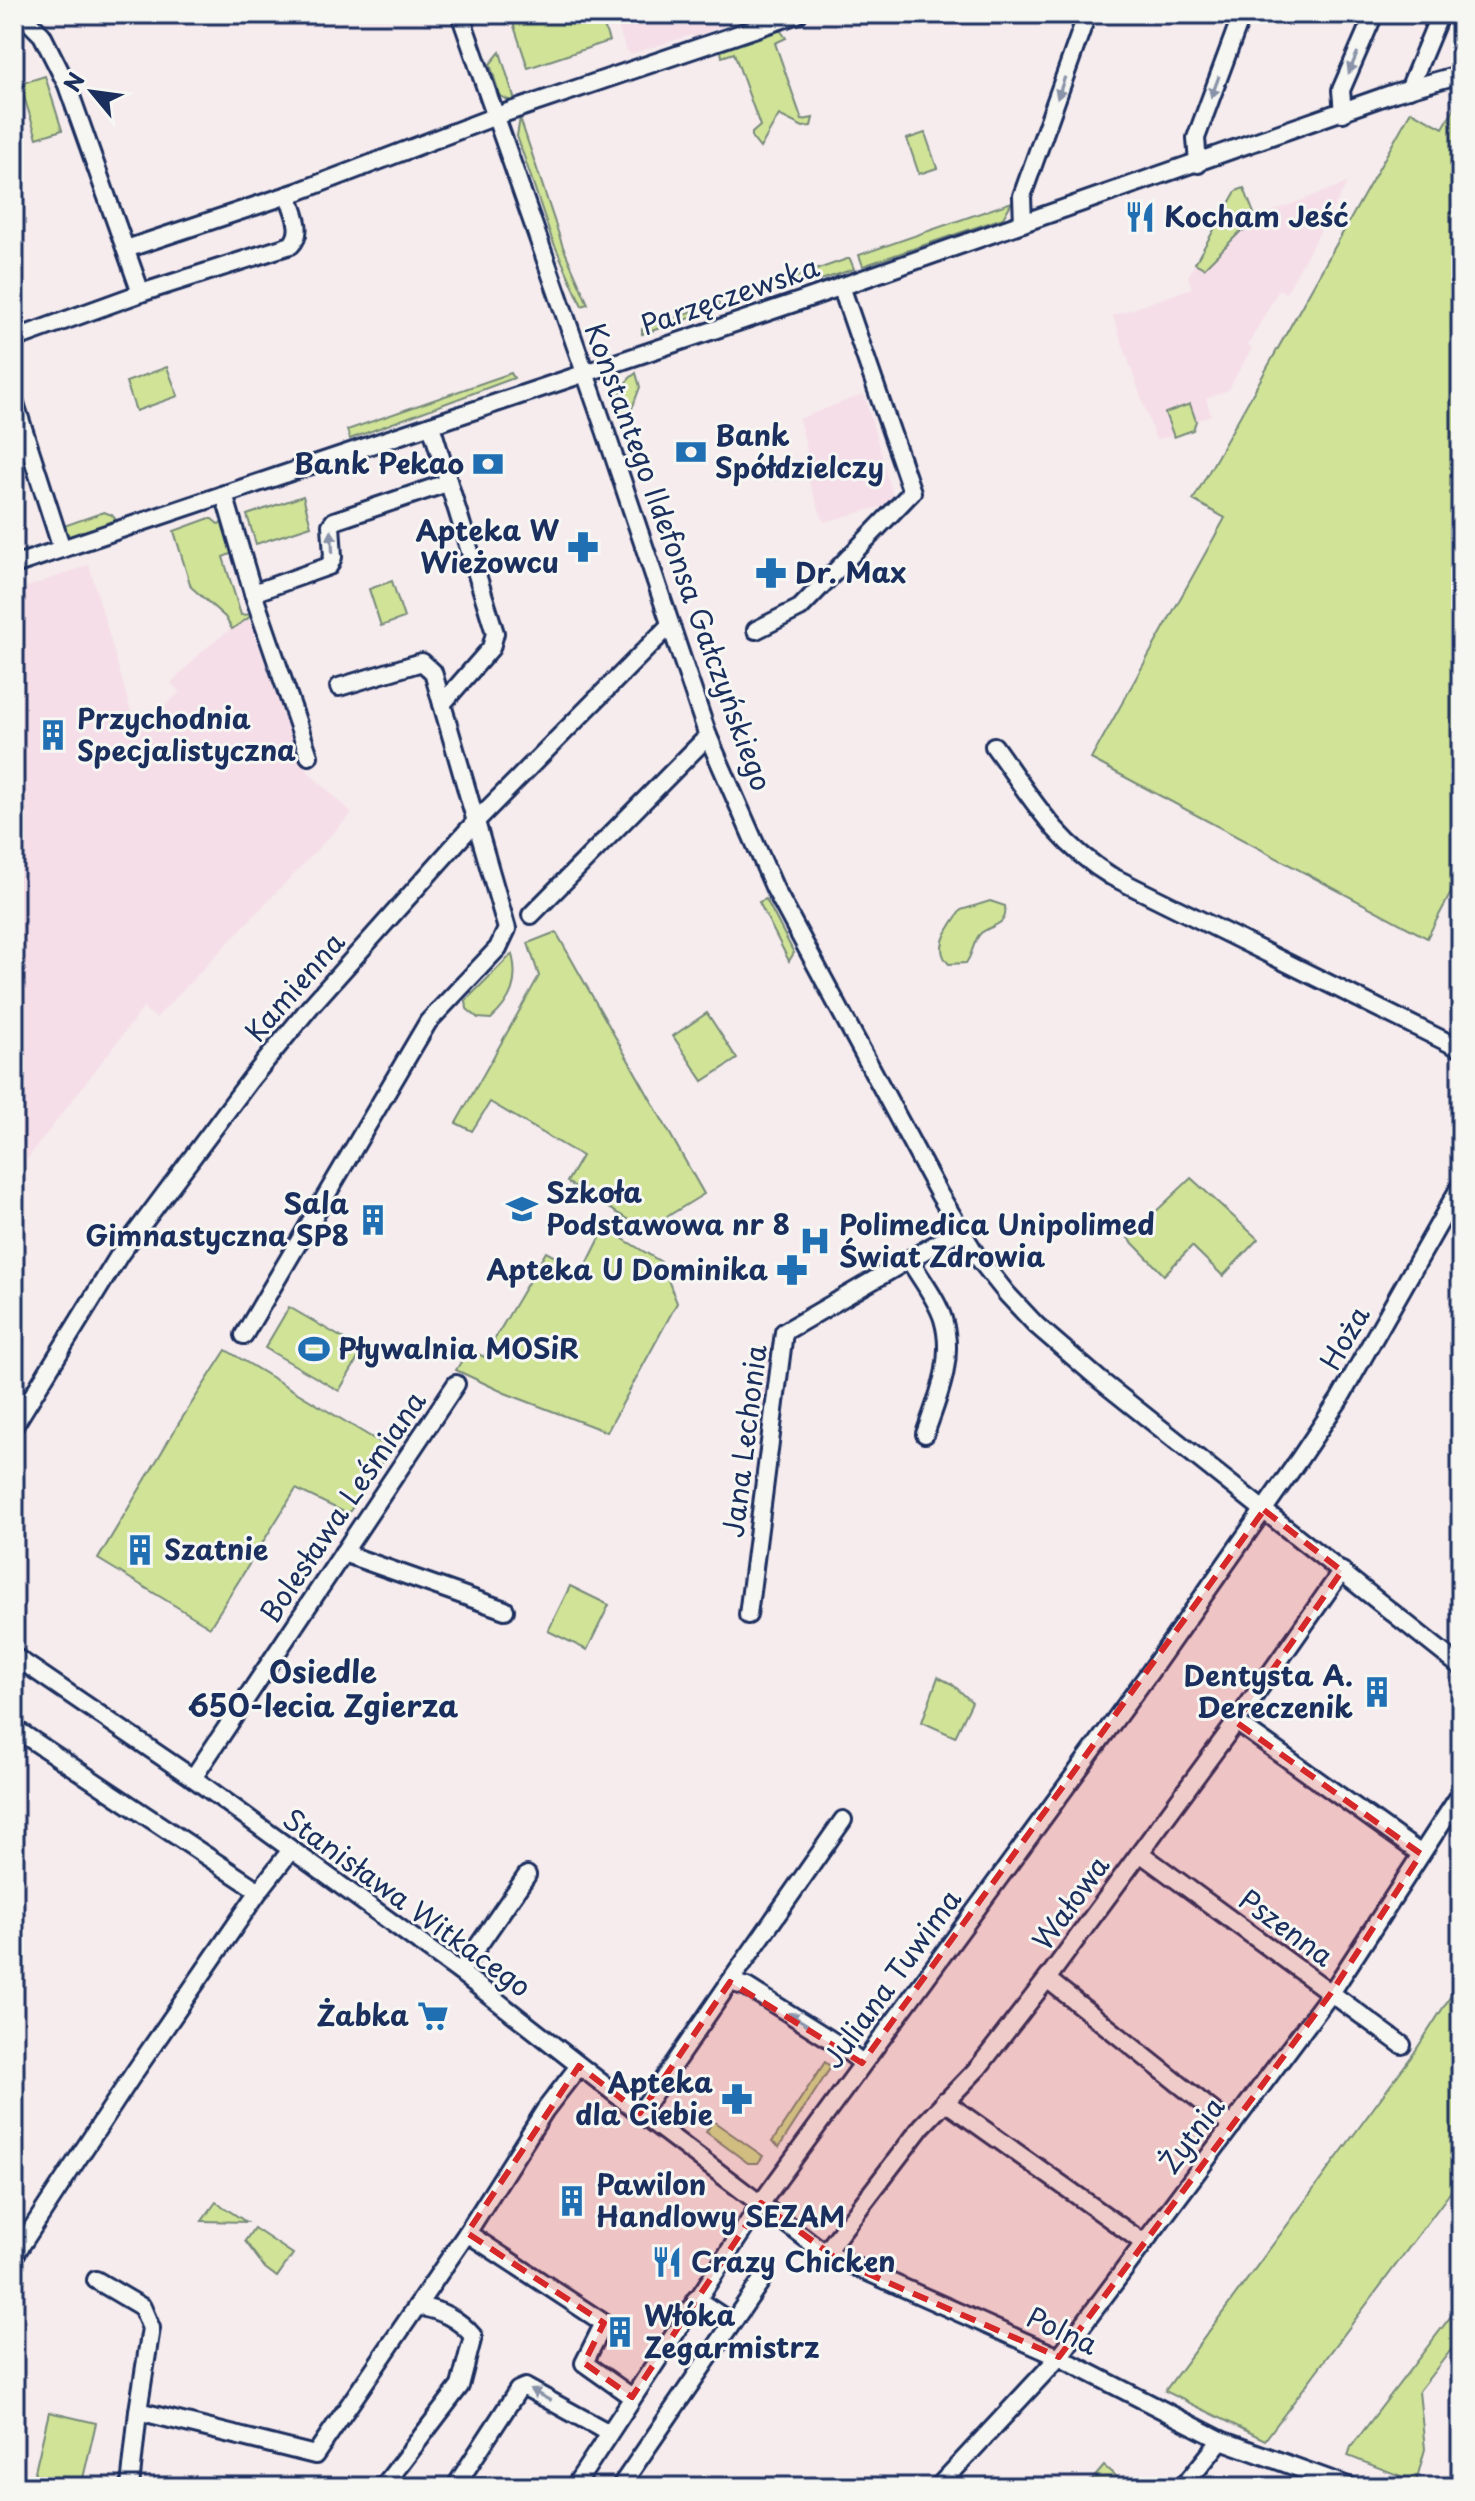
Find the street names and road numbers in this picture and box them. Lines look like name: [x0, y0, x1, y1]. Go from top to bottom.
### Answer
street label: Parzęczewska: [634, 244, 825, 345]
street label: Konstantego Ildefonsa Gałczyńskiego: [575, 316, 784, 796]
street label: Kamienna: [234, 921, 354, 1051]
street label: Hoża: [1308, 1297, 1380, 1377]
street label: Jana Lechonia: [710, 1341, 777, 1540]
street label: Bolesława Leśmiana: [248, 1381, 436, 1631]
street label: Stanisława Witkacego: [275, 1797, 541, 2007]
street label: Wałowa: [1021, 1845, 1119, 1958]
street label: Pszenna: [1231, 1878, 1344, 1976]
street label: Juliana Tuwima: [811, 1879, 971, 2077]
street label: Żytnia: [1147, 2086, 1235, 2182]
street label: Polna: [1020, 2295, 1106, 2365]

